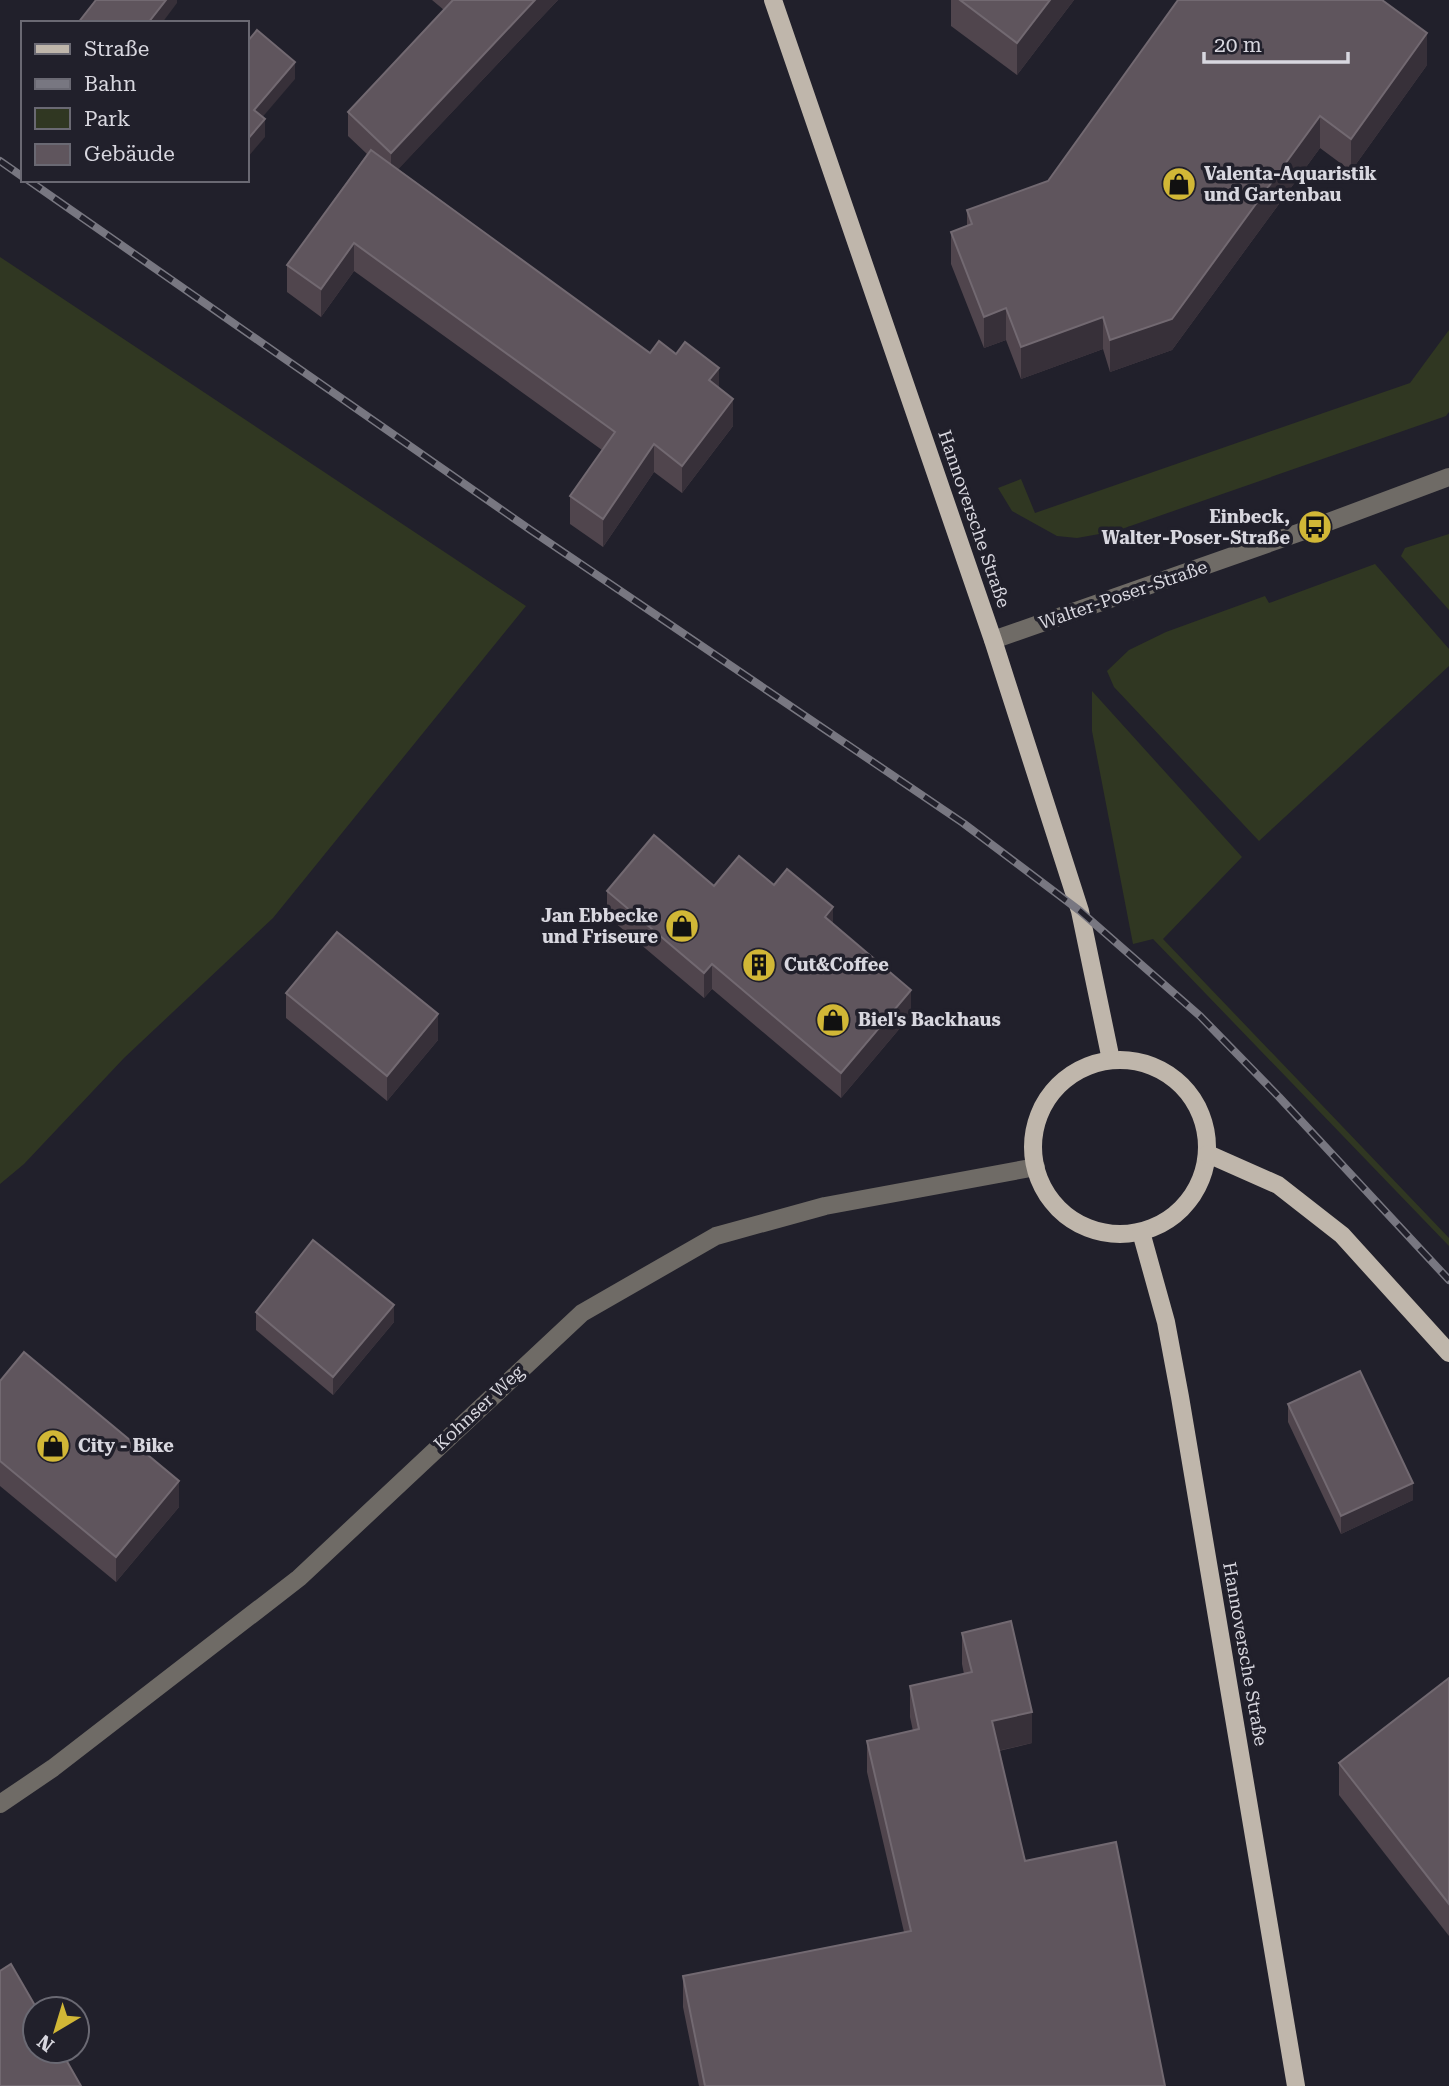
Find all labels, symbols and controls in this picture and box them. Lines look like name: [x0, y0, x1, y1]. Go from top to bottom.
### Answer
legend: [21, 21, 248, 182]
scale bar: [1204, 21, 1348, 65]
text: 20 m: [1214, 33, 1262, 57]
text: Straße: [84, 37, 149, 61]
text: Bahn: [84, 72, 137, 96]
text: Park: [84, 107, 130, 131]
text: Gebäude: [84, 142, 175, 166]
place label: Valenta-Aquaristik und Gartenbau: [1204, 163, 1377, 205]
shop icon: Valenta-Aquaristik und Gartenbau: [1160, 165, 1198, 203]
street label: Hannoversche Straße: [934, 427, 1015, 610]
place label: Einbeck, Walter-Poser-Straße: [1102, 506, 1290, 548]
bus stop icon: Einbeck, Walter-Poser-Straße: [1296, 508, 1334, 546]
street label: Walter-Poser-Straße: [1036, 556, 1210, 633]
place label: Jan Ebbecke und Friseure: [541, 905, 658, 947]
shop icon: Jan Ebbecke und Friseure: [663, 907, 701, 945]
building icon: Cut&Coffee: [740, 946, 778, 984]
place label: Cut&Coffee: [784, 954, 889, 975]
shop icon: Biel's Backhaus: [814, 1001, 852, 1039]
place label: Biel's Backhaus: [858, 1009, 1001, 1030]
street label: Kohnser Weg: [429, 1360, 528, 1454]
shop icon: City - Bike: [34, 1427, 72, 1465]
place label: City - Bike: [78, 1435, 174, 1456]
street label: Hannoversche Straße: [1219, 1560, 1272, 1748]
north arrow: [21, 1995, 91, 2065]
text: N: [33, 2029, 59, 2057]

